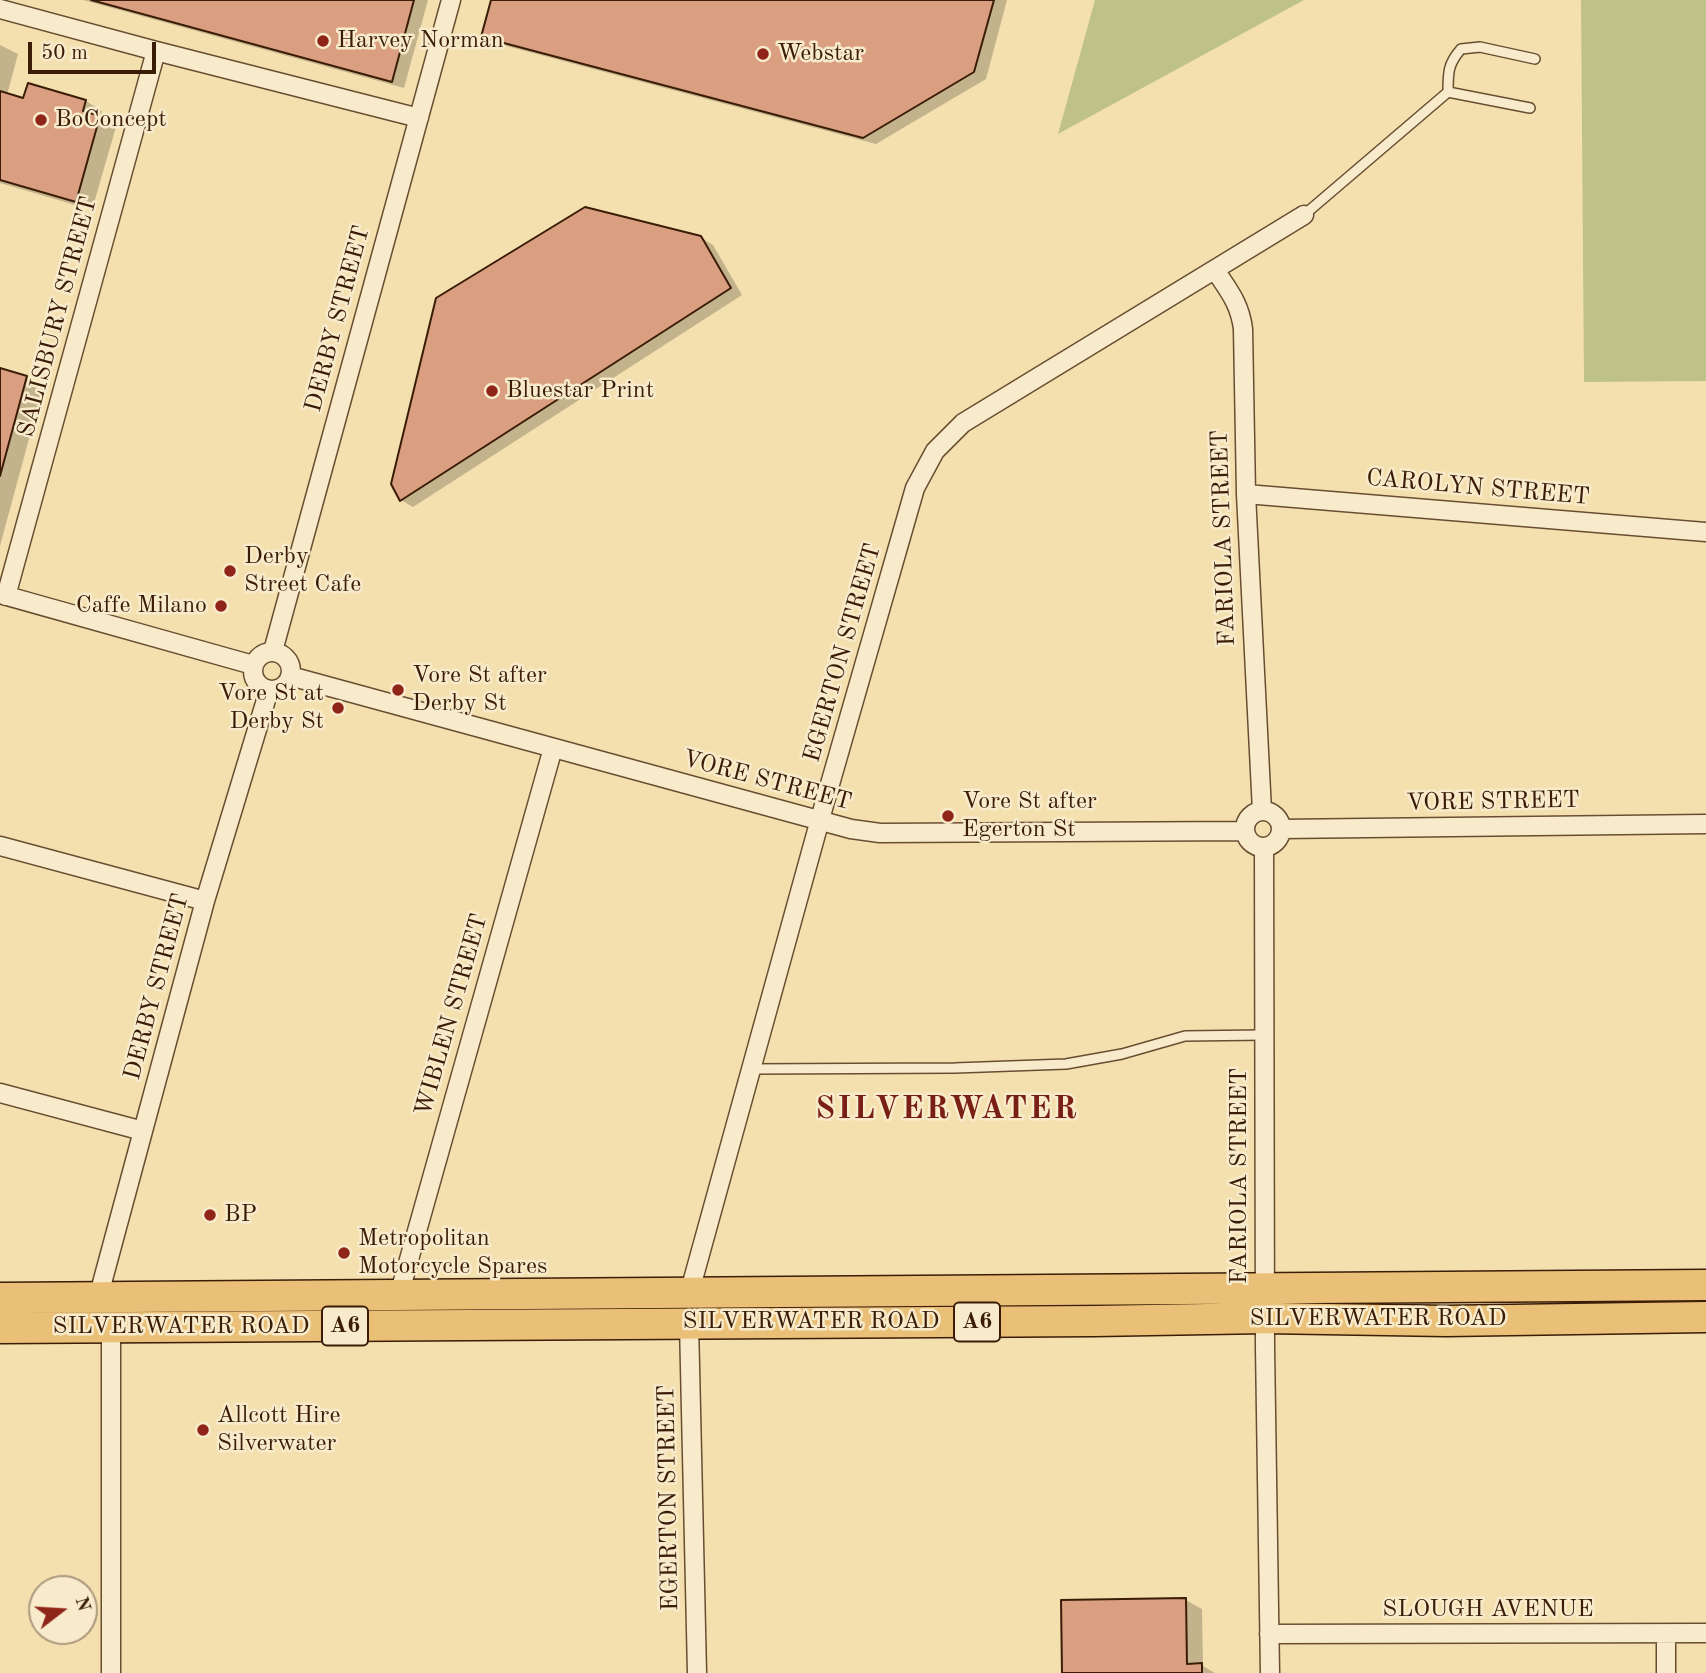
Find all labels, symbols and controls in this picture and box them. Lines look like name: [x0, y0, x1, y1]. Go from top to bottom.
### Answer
place label: Harvey Norman: [337, 27, 504, 55]
scale bar: [32, 28, 159, 72]
marker: Harvey Norman: [315, 33, 331, 49]
place label: Webstar: [777, 40, 864, 68]
text: 50 m: [41, 43, 88, 64]
marker: Webstar: [755, 46, 771, 62]
place label: BoConcept: [55, 106, 167, 134]
marker: BoConcept: [33, 112, 49, 128]
street label: SALISBURY STREET: [12, 194, 104, 440]
street label: DERBY STREET: [299, 223, 377, 415]
place label: Bluestar Print: [506, 377, 654, 405]
marker: Bluestar Print: [484, 383, 500, 399]
street label: FARIOLA STREET: [1206, 429, 1242, 647]
street label: CAROLYN STREET: [1365, 464, 1591, 512]
street label: EGERTON STREET: [798, 540, 888, 766]
place label: Derby Street Cafe: [244, 543, 361, 599]
marker: Derby Street Cafe: [222, 563, 238, 579]
place label: Caffe Milano: [76, 592, 207, 620]
marker: Caffe Milano: [213, 598, 229, 614]
place label: Vore St after Derby St: [412, 662, 547, 718]
place label: Vore St at Derby St: [218, 680, 324, 736]
marker: Vore St after Derby St: [390, 682, 406, 698]
marker: Vore St at Derby St: [330, 700, 346, 716]
street label: VORE STREET: [679, 745, 855, 817]
street label: VORE STREET: [1406, 786, 1580, 818]
place label: Vore St after Egerton St: [962, 788, 1097, 844]
marker: Vore St after Egerton St: [940, 808, 956, 824]
street label: DERBY STREET: [118, 891, 196, 1083]
street label: WIBLEN STREET: [409, 911, 495, 1119]
street label: FARIOLA STREET: [1226, 1068, 1254, 1284]
district label: SILVERWATER: [817, 1091, 1077, 1129]
place label: BP: [224, 1201, 257, 1229]
marker: BP: [202, 1207, 218, 1223]
place label: Metropolitan Motorcycle Spares: [358, 1225, 547, 1281]
marker: Metropolitan Motorcycle Spares: [336, 1245, 352, 1261]
road number: A6: [954, 1302, 1000, 1342]
street label: SILVERWATER ROAD: [1250, 1305, 1506, 1333]
road number: A6: [322, 1306, 368, 1345]
street label: SILVERWATER ROAD: [683, 1308, 939, 1336]
street label: SILVERWATER ROAD: [53, 1313, 309, 1341]
street label: EGERTON STREET: [653, 1385, 685, 1611]
place label: Allcott Hire Silverwater: [217, 1402, 340, 1458]
marker: Allcott Hire Silverwater: [195, 1422, 211, 1438]
north arrow: [28, 1575, 98, 1645]
text: N: [70, 1595, 93, 1614]
street label: SLOUGH AVENUE: [1382, 1596, 1594, 1624]

